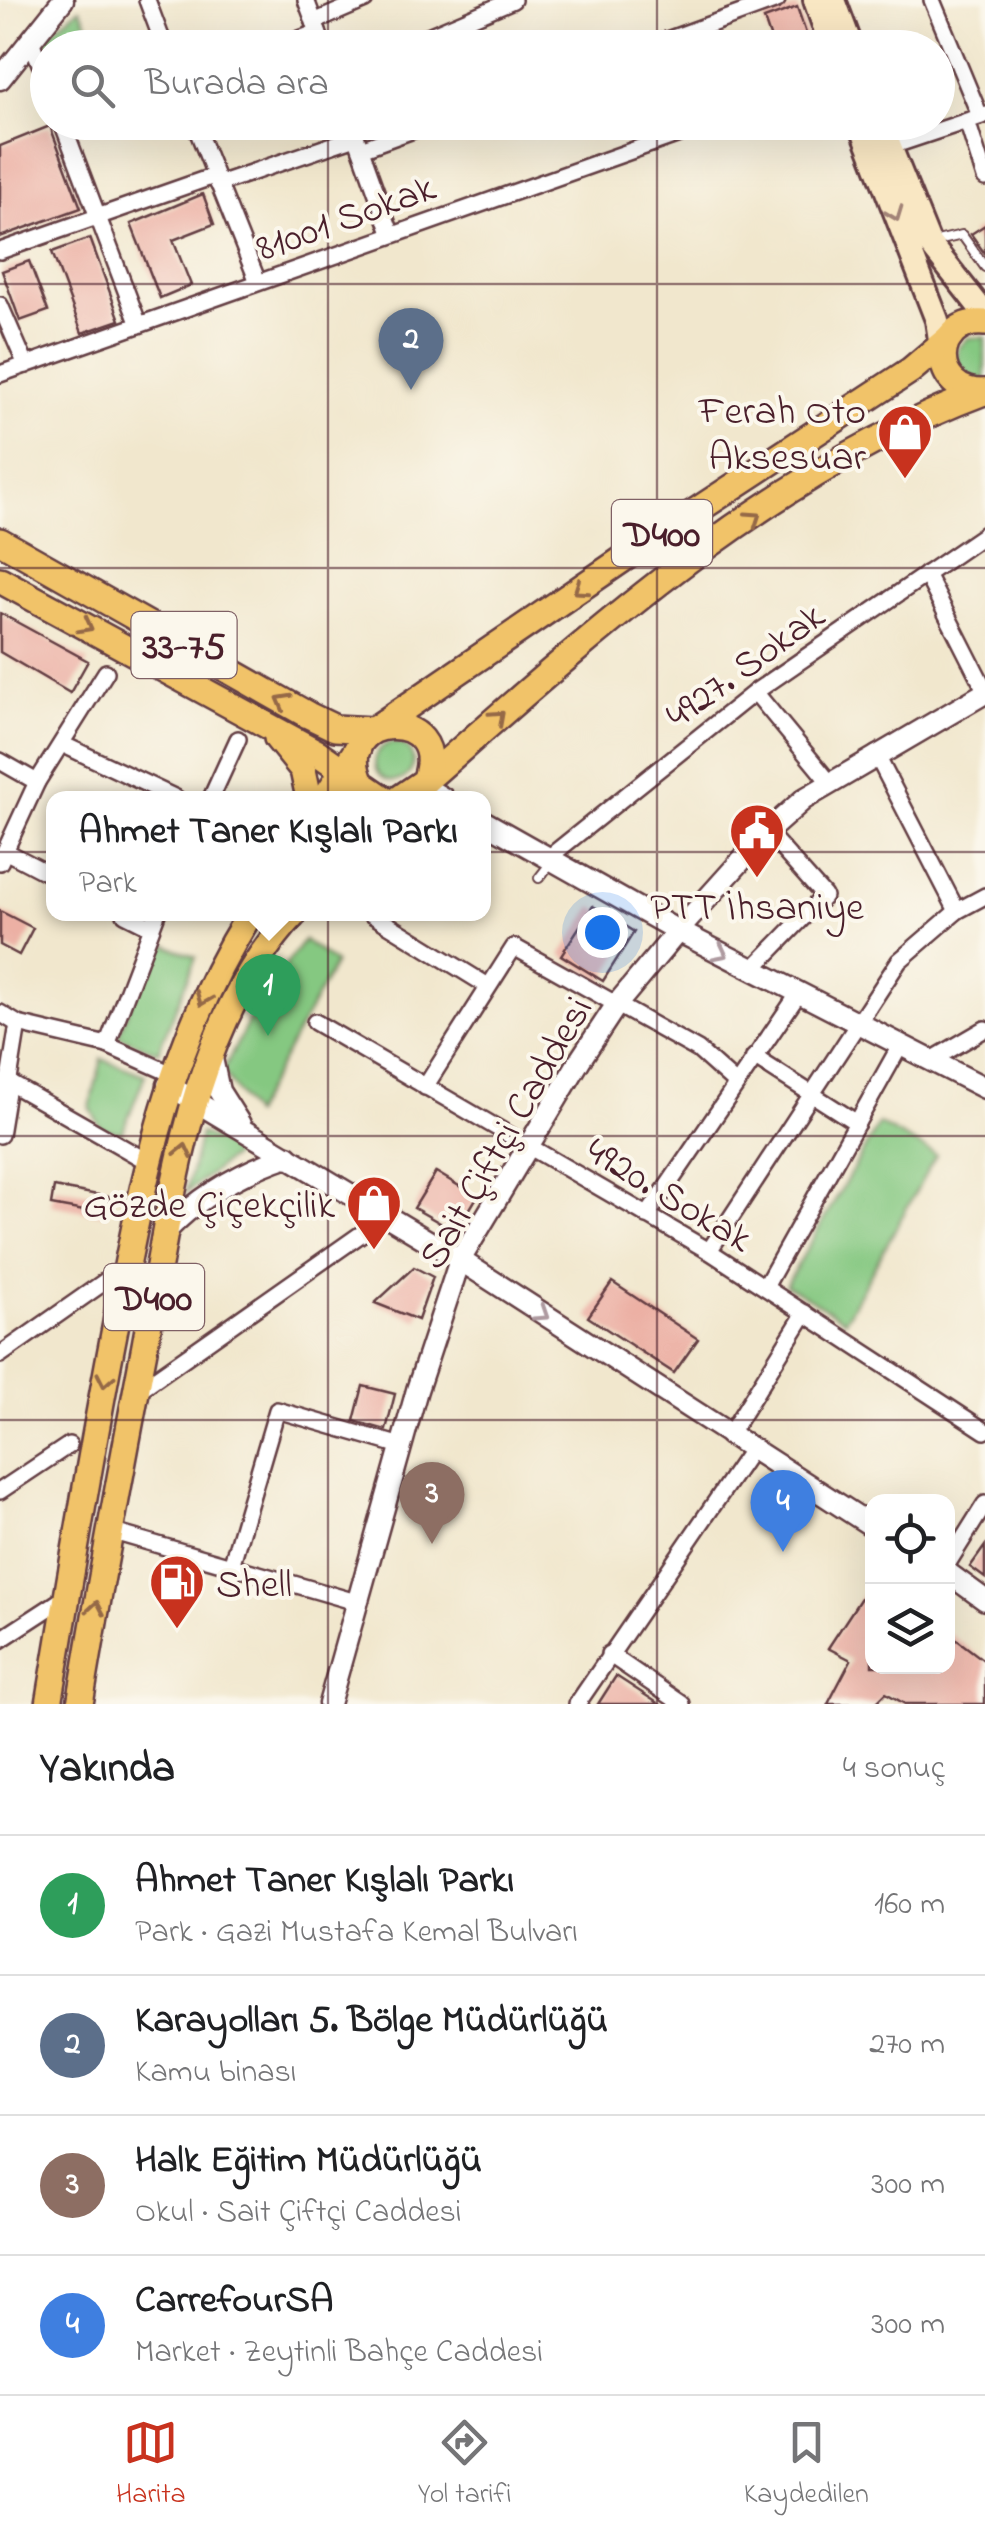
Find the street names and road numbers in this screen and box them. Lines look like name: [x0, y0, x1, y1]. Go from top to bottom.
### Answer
street label: 81001 Sokak: [249, 160, 445, 280]
road number: D400: [612, 500, 712, 566]
street label: 4927. Sokak: [654, 589, 839, 746]
road number: 33-75: [132, 612, 236, 678]
street label: Sait Çiftçi Caddesi: [406, 987, 610, 1282]
street label: 4920. Sokak: [573, 1124, 763, 1270]
road number: D400: [104, 1264, 204, 1330]

